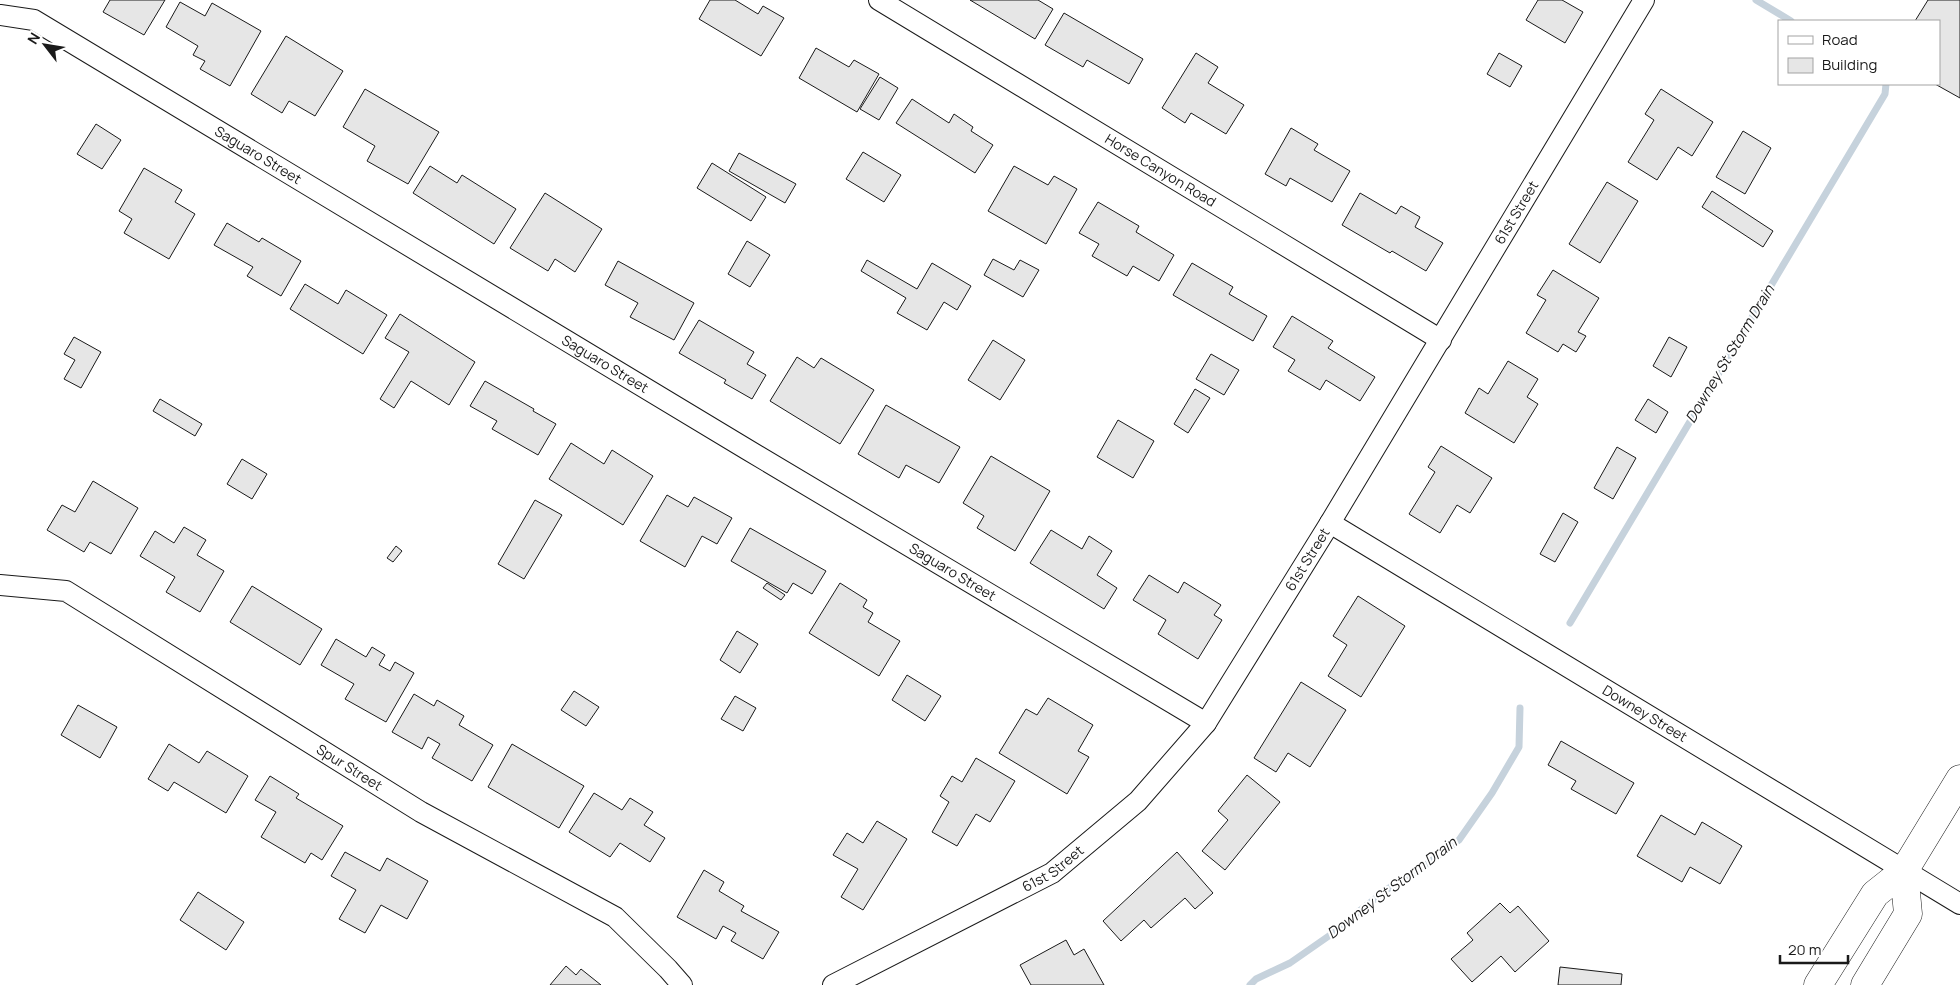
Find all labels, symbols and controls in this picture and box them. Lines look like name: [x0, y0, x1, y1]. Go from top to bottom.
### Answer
north arrow: [20, 20, 70, 70]
legend: [1778, 20, 1940, 85]
text: N: [23, 29, 44, 47]
text: Road: [1822, 29, 1858, 50]
text: Building: [1822, 54, 1877, 75]
street label: Saguaro Street: [212, 121, 306, 188]
street label: Horse Canyon Road: [1102, 129, 1220, 211]
street label: 61st Street: [1490, 177, 1543, 248]
water label: Downey St Storm Drain: [1680, 280, 1780, 427]
street label: Saguaro Street: [558, 330, 653, 397]
street label: 61st Street: [1280, 524, 1334, 594]
street label: Saguaro Street: [906, 538, 1000, 605]
street label: Downey Street: [1599, 680, 1691, 746]
street label: Spur Street: [313, 739, 386, 795]
water label: Downey St Storm Drain: [1322, 831, 1462, 943]
street label: 61st Street: [1019, 840, 1088, 896]
scale bar: [1780, 932, 1848, 964]
text: 20 m: [1788, 939, 1821, 960]

